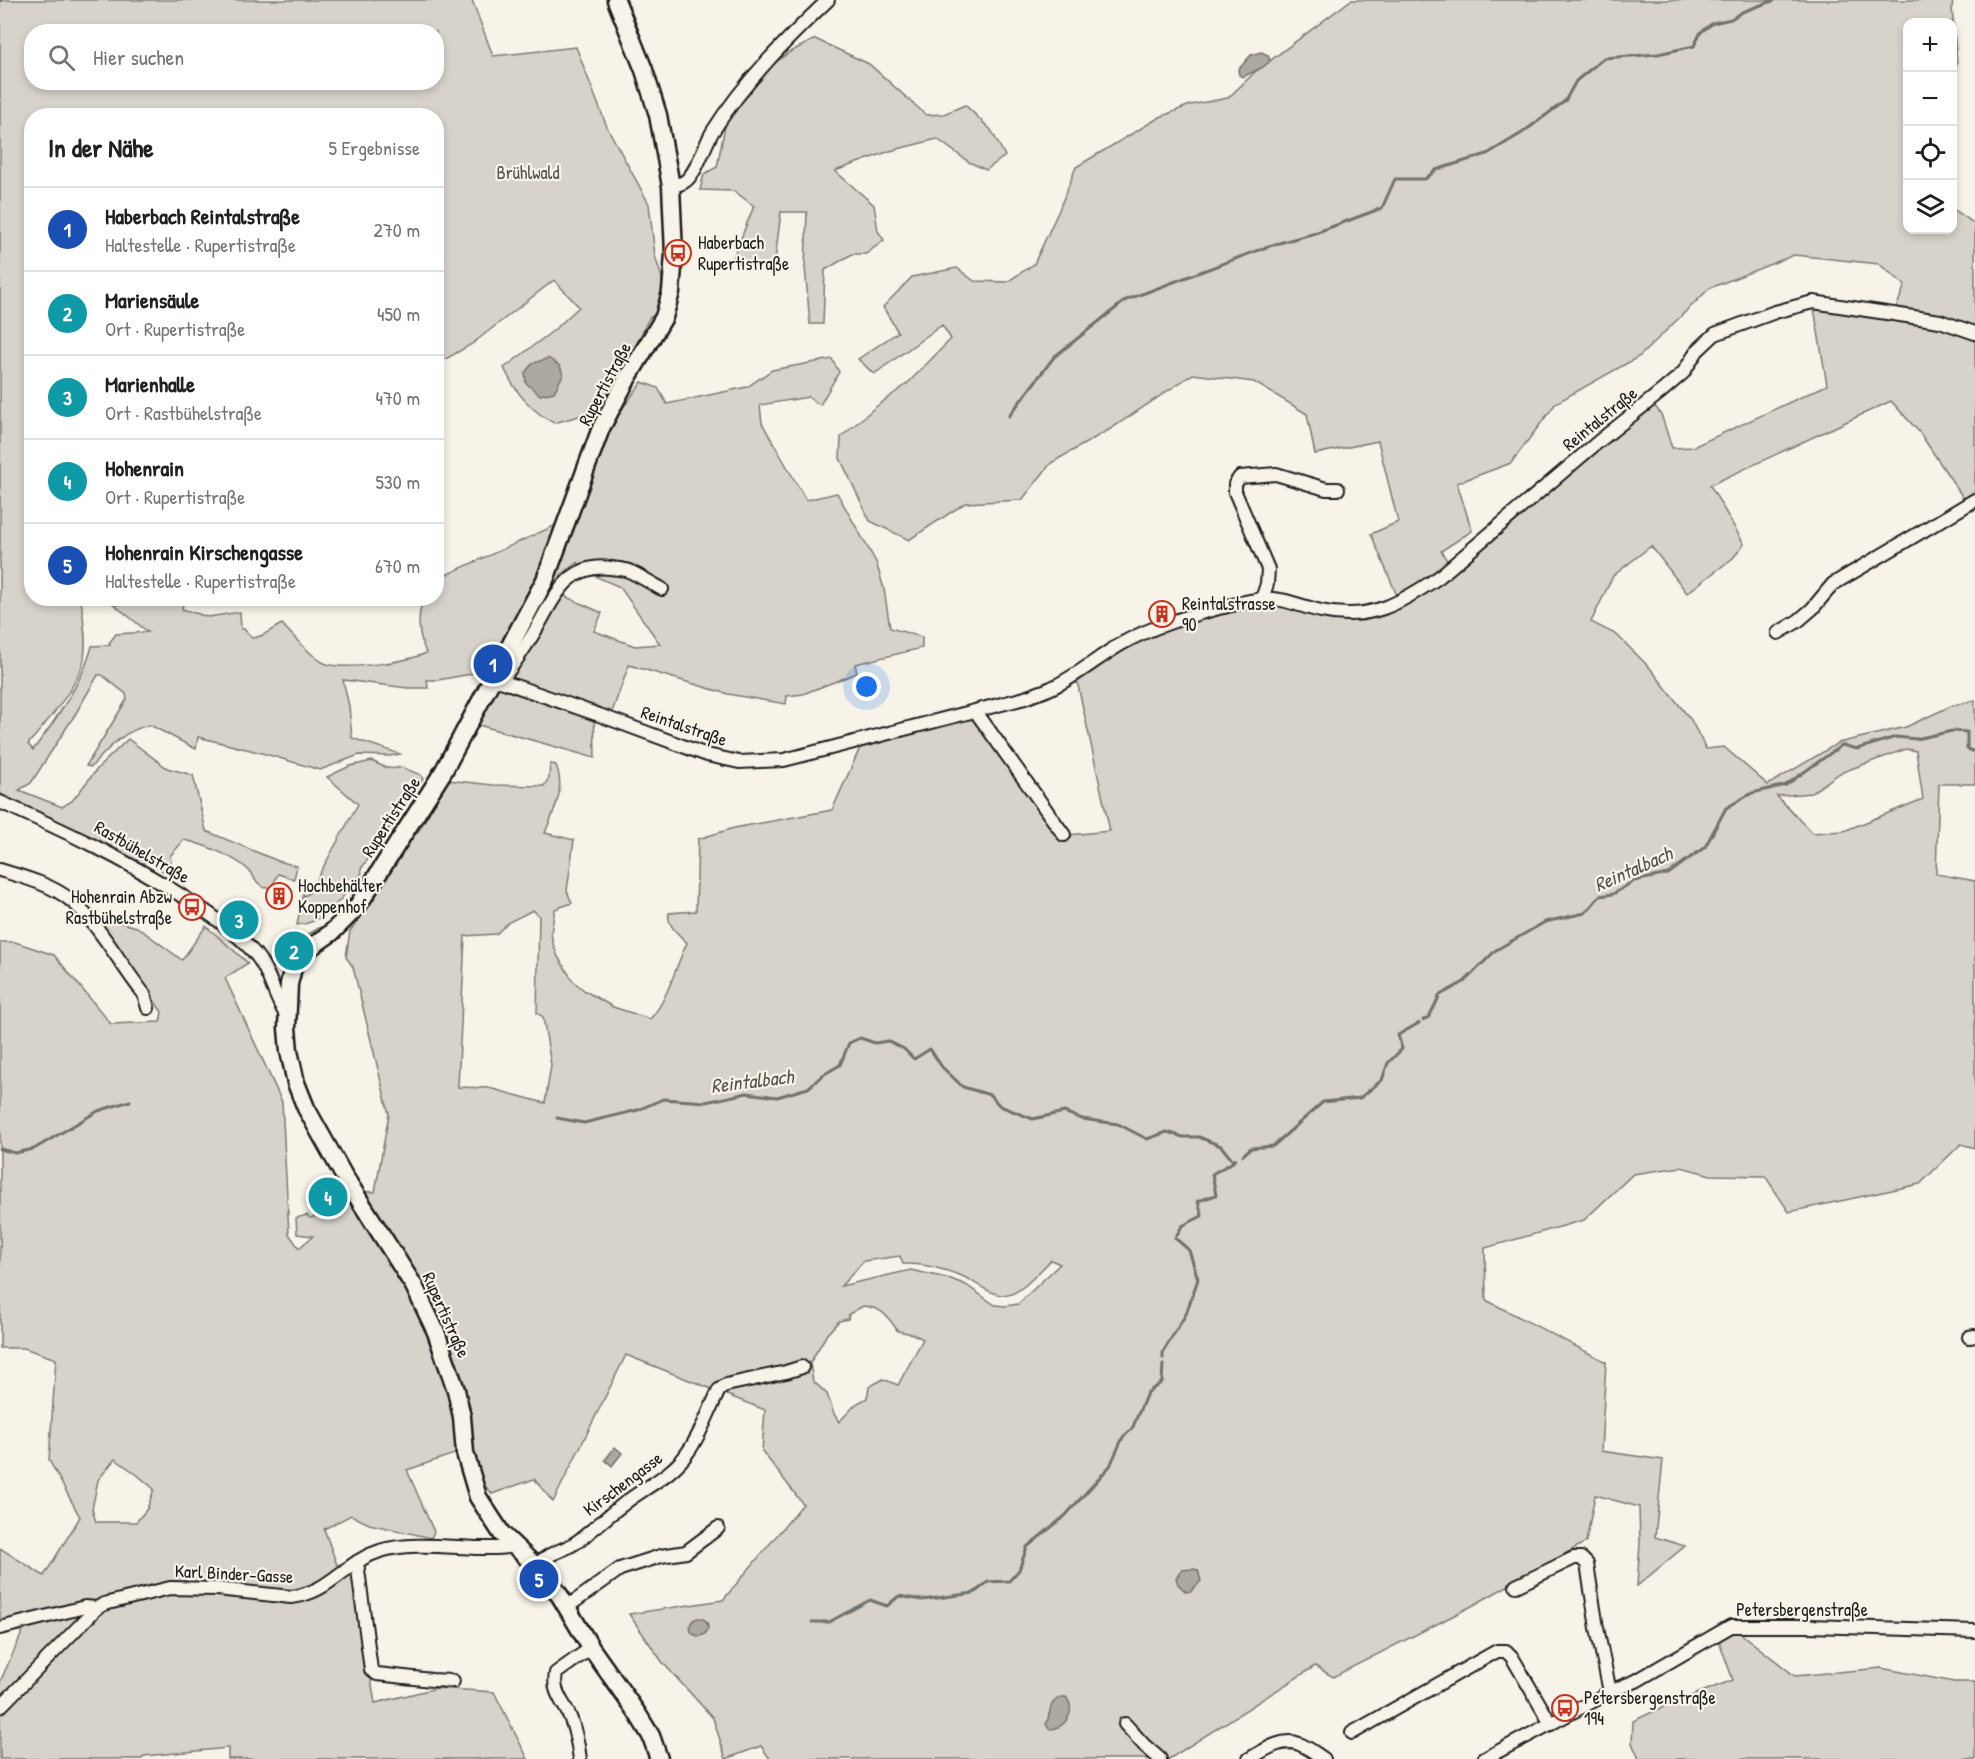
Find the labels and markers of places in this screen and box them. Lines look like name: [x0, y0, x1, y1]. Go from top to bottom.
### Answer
place label: Haberbach Rupertistraße: [698, 230, 789, 276]
bus stop icon: Haberbach Rupertistraße: [663, 238, 693, 268]
place label: Reintalstrasse 90: [1182, 591, 1276, 637]
building icon: Reintalstrasse 90: [1147, 599, 1177, 629]
pin: 1: [474, 642, 512, 686]
place label: Hochbehälter Koppenhof: [298, 873, 383, 919]
building icon: Hochbehälter Koppenhof: [264, 881, 294, 911]
place label: Hohenrain Abzw Rastbühelstraße: [66, 884, 172, 930]
bus stop icon: Hohenrain Abzw Rastbühelstraße: [177, 892, 207, 922]
pin: 3: [220, 898, 258, 942]
pin: 2: [274, 928, 314, 974]
pin: 4: [308, 1174, 348, 1220]
pin: 5: [520, 1556, 558, 1602]
place label: Petersbergenstraße 194: [1584, 1685, 1716, 1731]
bus stop icon: Petersbergenstraße 194: [1550, 1693, 1580, 1723]

